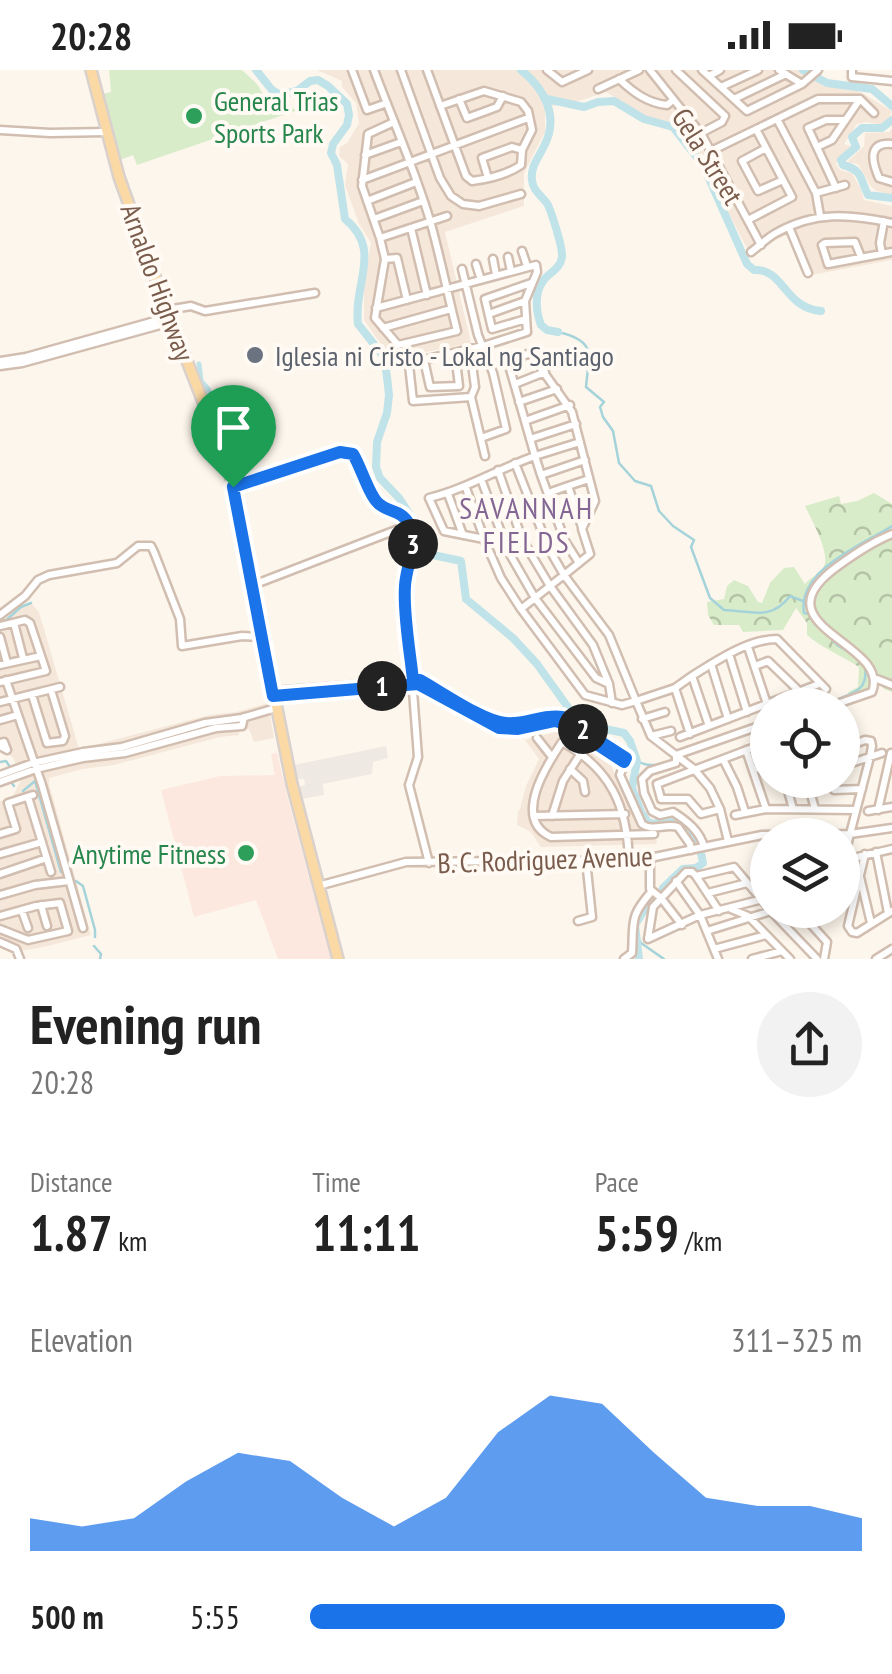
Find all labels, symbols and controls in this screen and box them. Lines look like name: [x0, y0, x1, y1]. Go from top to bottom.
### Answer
text: 20:28: [50, 11, 132, 60]
place label: General Trias Sports Park: [214, 82, 338, 151]
street label: Gela Street: [664, 101, 752, 211]
marker: General Trias Sports Park: [183, 105, 205, 127]
street label: Arnaldo Highway: [112, 198, 204, 366]
place label: Iglesia ni Cristo - Lokal ng Santiago: [275, 337, 614, 374]
marker: Iglesia ni Cristo - Lokal ng Santiago: [244, 344, 266, 366]
pin: [191, 385, 276, 488]
icon: arrive: [206, 400, 261, 455]
district label: SAVANNAH FIELDS: [459, 488, 595, 561]
pin: 3: [388, 519, 438, 569]
text: 3: [406, 525, 420, 562]
pin: 1: [357, 661, 407, 711]
text: 1: [375, 667, 389, 704]
map controls: [750, 688, 860, 928]
button: locate: [750, 688, 860, 798]
pin: 2: [558, 704, 608, 754]
text: 2: [576, 710, 590, 747]
button: layers: [750, 818, 860, 928]
place label: Anytime Fitness: [72, 835, 226, 872]
street label: B. C. Rodriguez Avenue: [437, 837, 653, 881]
marker: Anytime Fitness: [235, 842, 257, 864]
text: Evening run: [30, 988, 262, 1059]
button: share: [757, 992, 862, 1097]
text: 20:28: [30, 1061, 94, 1103]
text: Distance: [30, 1163, 113, 1200]
text: Time: [312, 1163, 361, 1200]
text: Pace: [595, 1163, 639, 1200]
text: 1.87: [30, 1200, 112, 1265]
text: 11:11: [312, 1200, 420, 1265]
text: 5:59: [595, 1200, 679, 1265]
text: km: [112, 1222, 147, 1259]
text: /km: [679, 1222, 722, 1259]
text: Elevation: [30, 1319, 133, 1361]
text: 311–325 m: [731, 1319, 862, 1361]
text: 500 m: [30, 1596, 104, 1638]
text: 5:55: [190, 1596, 240, 1638]

